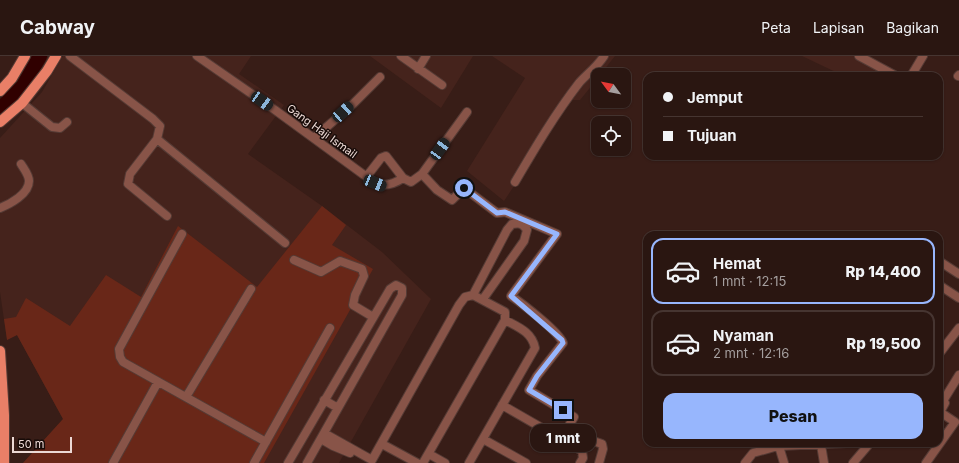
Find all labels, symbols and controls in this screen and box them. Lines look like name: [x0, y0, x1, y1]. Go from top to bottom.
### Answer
text: Cabway: [20, 16, 95, 39]
text: Peta: [761, 19, 791, 36]
text: Lapisan: [813, 19, 864, 36]
text: Bagikan: [886, 19, 939, 36]
north arrow: [591, 68, 631, 108]
map controls: [591, 68, 631, 156]
text: Jemput: [687, 88, 743, 107]
car: [249, 89, 275, 113]
car: [330, 100, 356, 124]
street label: Gang Haji Ismail: [284, 101, 360, 161]
button: locate: [591, 116, 631, 156]
text: Tujuan: [687, 126, 737, 145]
car: [428, 136, 452, 162]
car: [362, 173, 388, 193]
route start: [455, 179, 473, 197]
icon: car: [665, 253, 701, 289]
text: Hemat: [713, 254, 761, 273]
text: Rp 14,400: [845, 262, 921, 281]
text: 1 mnt · 12:15: [713, 273, 786, 289]
icon: car: [665, 325, 701, 361]
text: Nyaman: [713, 326, 774, 345]
text: Rp 19,500: [846, 334, 921, 353]
text: 2 mnt · 12:16: [713, 345, 789, 361]
button: Pesan: [663, 393, 923, 439]
route end: [554, 401, 572, 419]
callout: 1 mnt: [530, 424, 596, 452]
text: 1 mnt: [546, 430, 580, 446]
scale bar: [12, 435, 72, 454]
text: 50 m: [18, 437, 44, 451]

